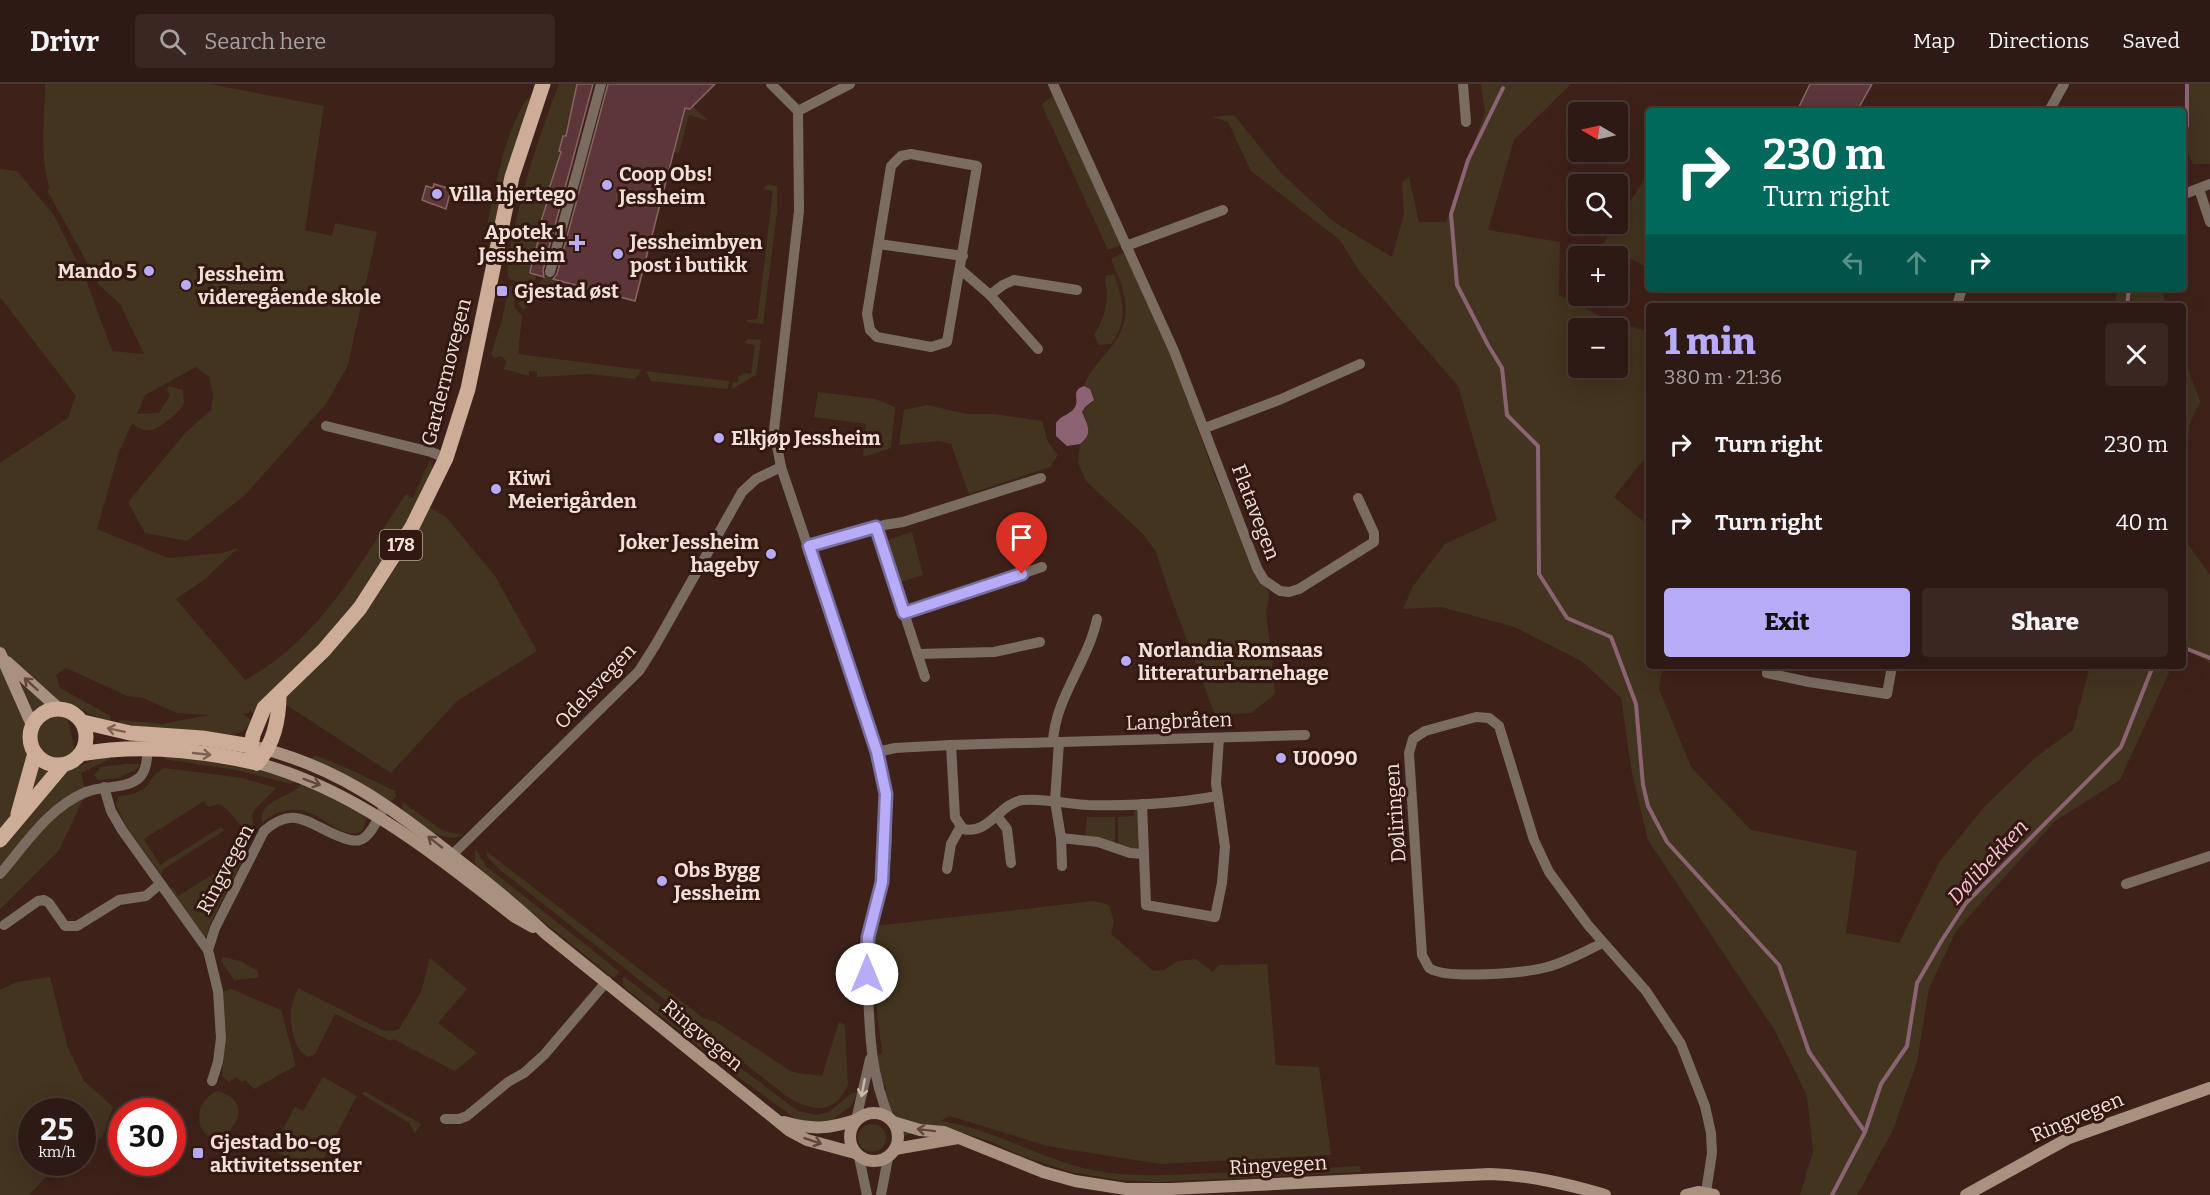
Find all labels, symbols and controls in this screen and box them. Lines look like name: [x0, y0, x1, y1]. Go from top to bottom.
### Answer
search box: [135, 14, 555, 68]
text: Drivr: [30, 25, 99, 58]
icon: search: [156, 25, 189, 58]
text: Search here: [204, 28, 326, 55]
text: Map: [1913, 28, 1955, 54]
text: Directions: [1988, 28, 2089, 54]
text: Saved: [2122, 28, 2180, 54]
north arrow: [1568, 102, 1628, 162]
map controls: [1568, 102, 1628, 378]
text: 230 m: [1763, 130, 1885, 180]
icon: right: [1664, 132, 1742, 210]
place label: Coop Obs! Jessheim: [618, 162, 713, 209]
button: search: [1568, 174, 1628, 234]
marker: Coop Obs! Jessheim: [600, 178, 614, 192]
text: Turn right: [1763, 181, 1890, 213]
place label: Villa hjertego: [449, 182, 576, 206]
marker: Villa hjertego: [430, 187, 444, 201]
place label: Apotek 1 Jessheim: [478, 220, 565, 267]
place label: Jessheimbyen post i butikk: [629, 230, 763, 277]
marker: Apotek 1 Jessheim: [570, 236, 584, 250]
button: +: [1568, 246, 1628, 306]
icon: left: [1837, 246, 1870, 279]
icon: ahead: [1900, 246, 1933, 279]
icon: right: [1963, 246, 1996, 279]
marker: Jessheimbyen post i butikk: [611, 247, 625, 261]
place label: Mando 5: [58, 259, 137, 283]
place label: Jessheim videregående skole: [197, 262, 381, 309]
marker: Mando 5: [142, 264, 156, 278]
marker: Jessheim videregående skole: [179, 278, 193, 292]
place label: Gjestad øst: [514, 279, 619, 303]
marker: Gjestad øst: [495, 284, 509, 298]
street label: Gardermovegen: [416, 296, 476, 448]
button: −: [1568, 318, 1628, 378]
text: 1 min: [1664, 320, 1756, 364]
button: close: [2105, 323, 2168, 386]
text: 380 m · 21:36: [1664, 365, 1782, 389]
place label: Elkjøp Jessheim: [731, 426, 881, 450]
icon: right: [1664, 428, 1697, 461]
marker: Elkjøp Jessheim: [712, 431, 726, 445]
text: Turn right: [1715, 431, 1823, 458]
text: 230 m: [2104, 431, 2168, 458]
street label: Flatavegen: [1227, 461, 1285, 564]
place label: Kiwi Meierigården: [508, 466, 637, 513]
marker: Kiwi Meierigården: [489, 482, 503, 496]
icon: right: [1664, 506, 1697, 539]
text: Turn right: [1715, 509, 1823, 536]
text: 40 m: [2116, 509, 2168, 536]
pin: [996, 512, 1047, 574]
icon: arrive: [1005, 521, 1038, 554]
road number: 178: [380, 530, 422, 560]
place label: Joker Jessheim hageby: [618, 530, 760, 577]
marker: Joker Jessheim hageby: [764, 547, 778, 561]
button: Exit: [1664, 588, 1910, 657]
button: Share: [1922, 588, 2168, 657]
street label: Odelsvegen: [549, 638, 641, 734]
place label: Norlandia Romsaas litteraturbarnehage: [1138, 638, 1329, 685]
marker: Norlandia Romsaas litteraturbarnehage: [1119, 654, 1133, 668]
one-way arrow: [24, 677, 39, 691]
street label: Langbråten: [1125, 707, 1233, 735]
one-way arrow: [106, 724, 126, 735]
place label: U0090: [1293, 746, 1358, 770]
one-way arrow: [192, 749, 212, 760]
marker: U0090: [1274, 751, 1288, 765]
street label: Døliringen: [1380, 762, 1410, 863]
one-way arrow: [302, 777, 321, 788]
water label: Dølibekken: [1942, 814, 2034, 910]
street label: Ringvegen: [191, 820, 259, 918]
one-way arrow: [428, 836, 444, 849]
place label: Obs Bygg Jessheim: [673, 858, 761, 905]
marker: Obs Bygg Jessheim: [655, 874, 669, 888]
position arrow: [835, 942, 899, 1006]
street label: Ringvegen: [658, 994, 749, 1076]
one-way arrow: [857, 1077, 868, 1097]
street label: Ringvegen: [2027, 1087, 2127, 1147]
speed limit sign: 30: [108, 1098, 186, 1176]
text: 25: [40, 1112, 74, 1148]
one-way arrow: [916, 1124, 936, 1135]
place label: Gjestad bo-og aktivitetssenter: [210, 1130, 362, 1177]
one-way arrow: [803, 1137, 821, 1148]
text: km/h: [38, 1143, 76, 1161]
marker: Gjestad bo-og aktivitetssenter: [191, 1146, 205, 1160]
street label: Ringvegen: [1228, 1150, 1328, 1180]

